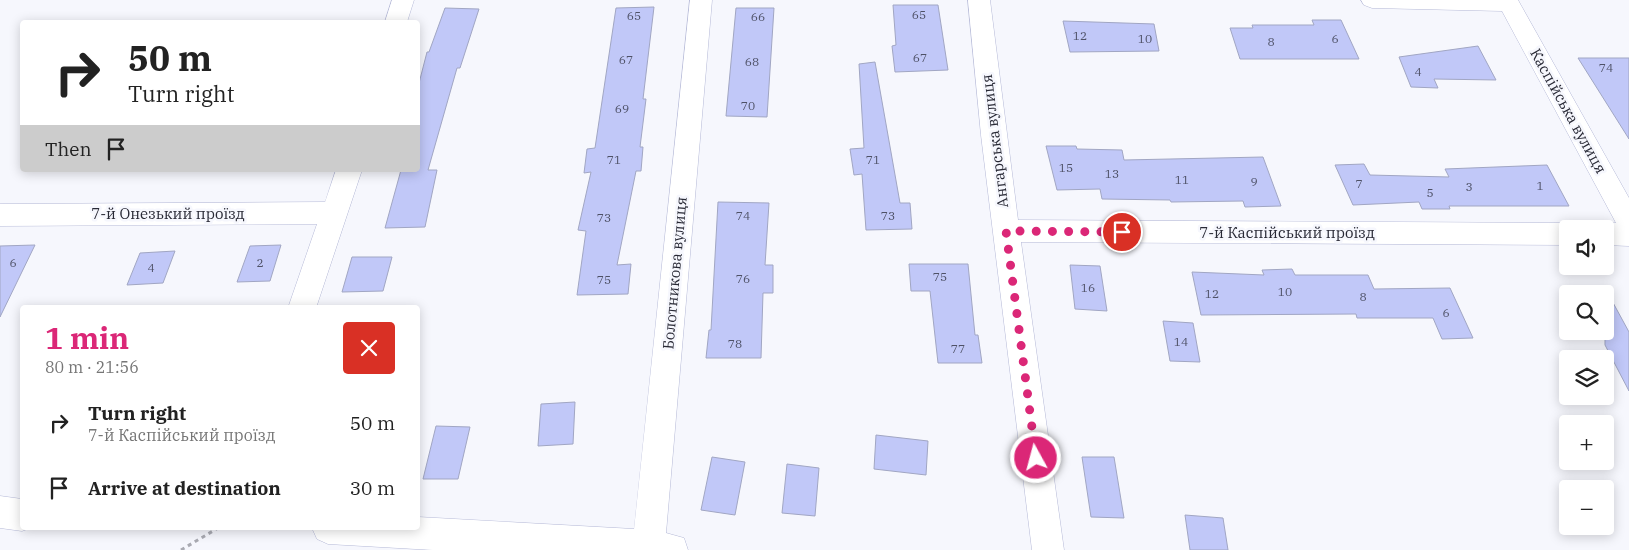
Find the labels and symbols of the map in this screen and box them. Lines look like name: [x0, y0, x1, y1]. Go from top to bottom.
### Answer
house number: 65: [912, 7, 926, 22]
house number: 65: [627, 8, 641, 23]
house number: 66: [751, 9, 765, 24]
house number: 12: [1073, 28, 1087, 43]
house number: 10: [1138, 31, 1152, 46]
house number: 6: [1331, 31, 1339, 46]
house number: 8: [1267, 34, 1275, 49]
street label: Каспійська вулиця: [1526, 45, 1611, 177]
house number: 67: [913, 50, 927, 65]
house number: 67: [619, 52, 633, 67]
house number: 68: [745, 54, 759, 69]
house number: 74: [1599, 60, 1613, 75]
house number: 4: [1414, 64, 1422, 79]
street label: Ангарська вулиця: [977, 73, 1012, 209]
house number: 70: [741, 98, 755, 113]
house number: 69: [615, 101, 629, 116]
house number: 71: [607, 152, 621, 167]
house number: 71: [866, 152, 880, 167]
house number: 15: [1059, 160, 1073, 175]
house number: 13: [1105, 166, 1119, 181]
house number: 11: [1175, 172, 1189, 187]
house number: 9: [1250, 174, 1258, 189]
house number: 7: [1355, 176, 1363, 191]
house number: 1: [1536, 178, 1544, 193]
house number: 3: [1465, 179, 1473, 194]
house number: 5: [1426, 185, 1434, 200]
street label: Болотникова вулиця: [658, 196, 691, 350]
street label: 7-й Онезький проїзд: [91, 204, 245, 223]
house number: 74: [736, 208, 750, 223]
house number: 73: [881, 208, 895, 223]
house number: 73: [597, 210, 611, 225]
pin: [1101, 211, 1143, 253]
street label: 7-й Каспійський проїзд: [1199, 223, 1375, 242]
house number: 6: [9, 255, 17, 270]
house number: 2: [256, 255, 264, 270]
house number: 4: [147, 260, 155, 275]
house number: 75: [933, 269, 947, 284]
house number: 76: [736, 271, 750, 286]
house number: 75: [597, 272, 611, 287]
house number: 16: [1081, 280, 1095, 295]
house number: 10: [1278, 284, 1292, 299]
house number: 12: [1205, 286, 1219, 301]
house number: 8: [1359, 289, 1367, 304]
house number: 6: [1442, 305, 1450, 320]
house number: 14: [1174, 334, 1188, 349]
house number: 78: [728, 336, 742, 351]
house number: 77: [951, 341, 965, 356]
position arrow: [1009, 431, 1061, 483]

